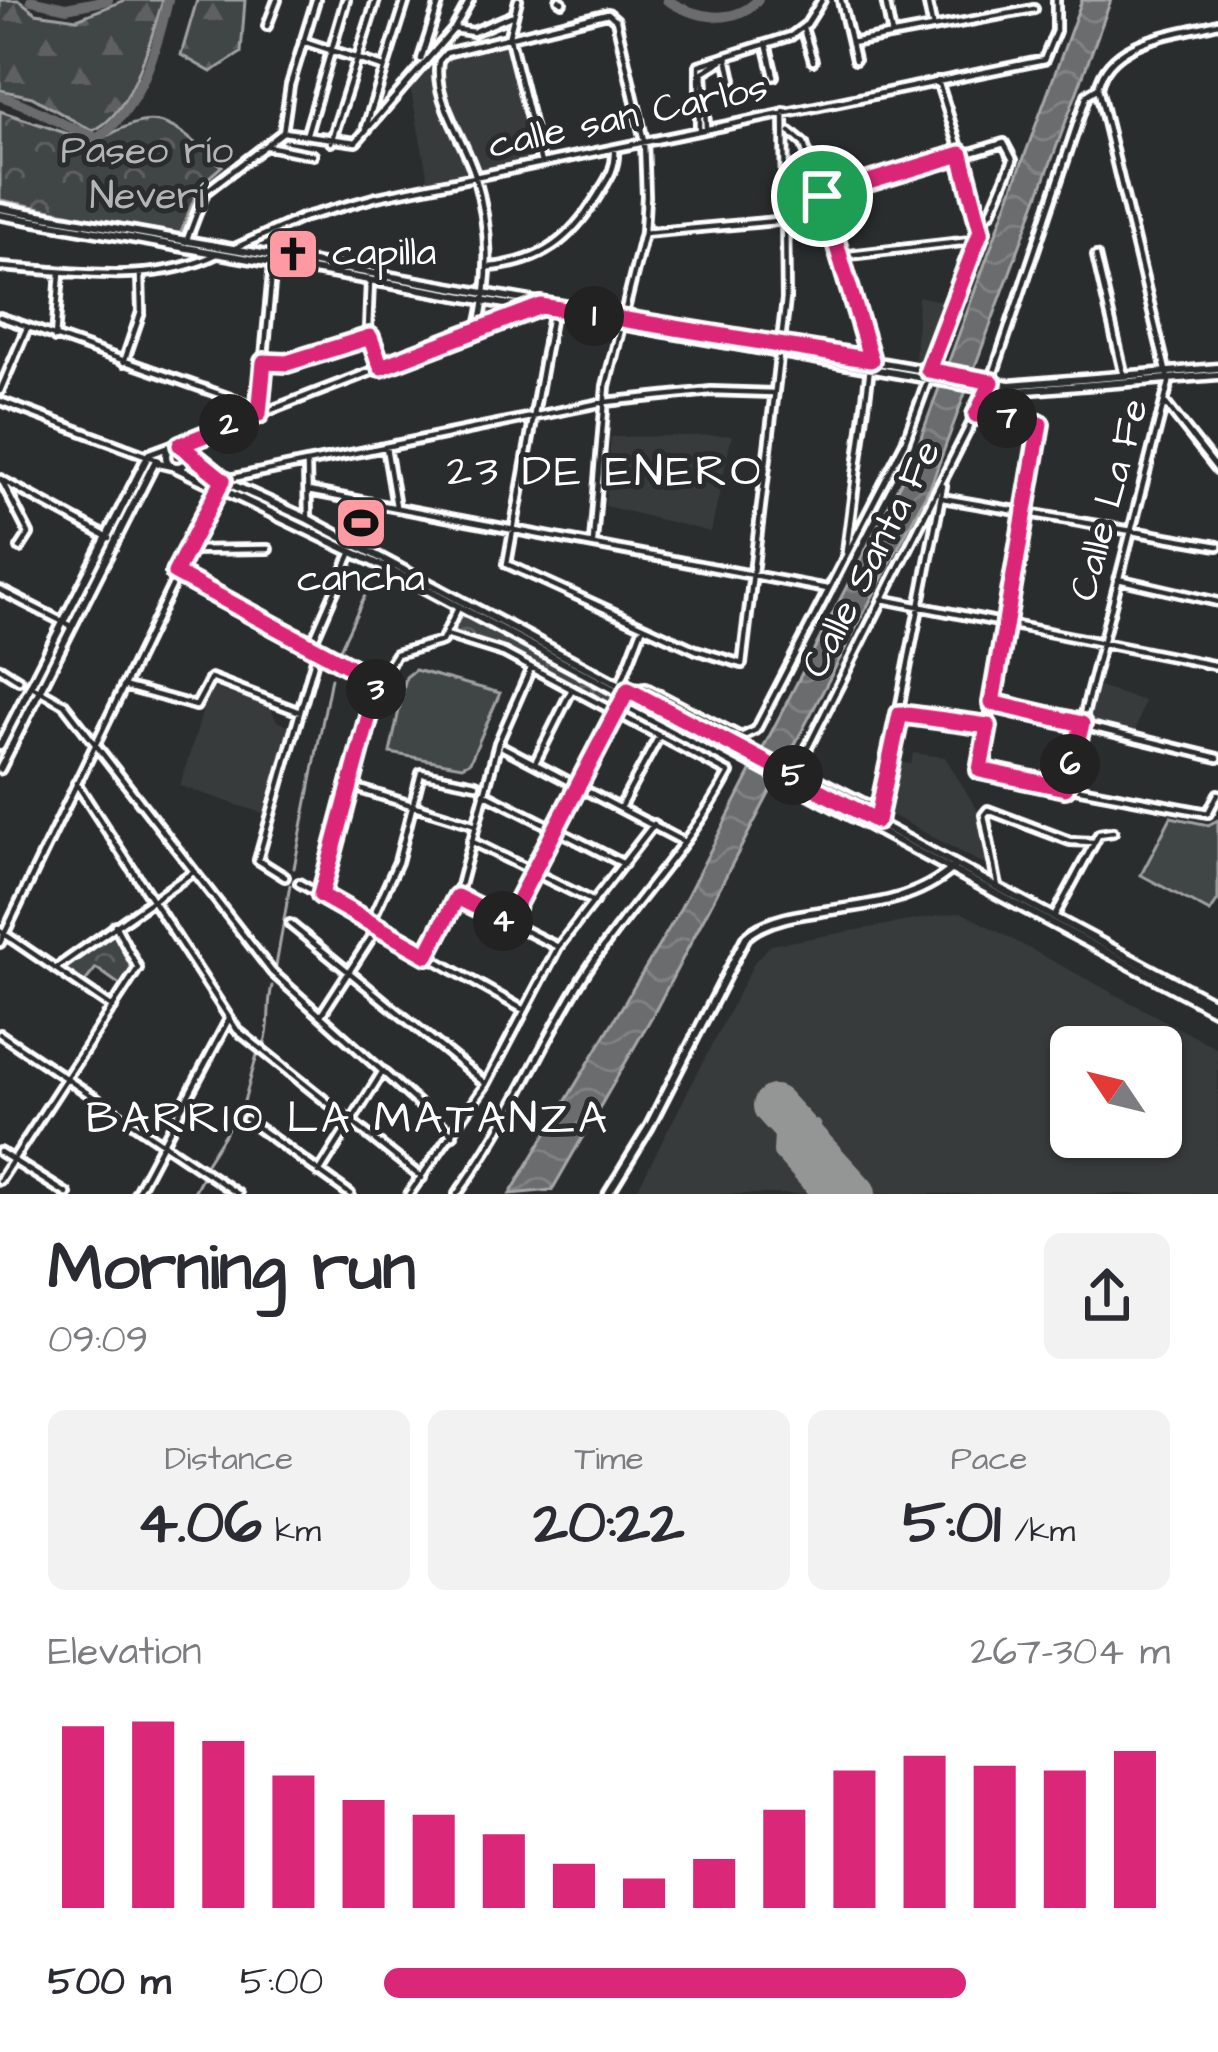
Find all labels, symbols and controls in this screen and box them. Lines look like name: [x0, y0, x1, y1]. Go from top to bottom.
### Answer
street label: calle san Carlos: [483, 61, 773, 173]
park label: Paseo río Neverí: [61, 125, 233, 224]
pin: [771, 145, 873, 247]
icon: arrive: [789, 163, 855, 229]
church icon: capilla: [265, 226, 321, 282]
place label: capilla: [332, 227, 436, 281]
pin: 1: [564, 286, 624, 346]
text: 1: [592, 293, 596, 339]
pin: 7: [977, 388, 1037, 448]
street label: Calle La Fe: [1057, 393, 1163, 607]
pin: 2: [199, 394, 259, 454]
text: 7: [997, 395, 1017, 441]
text: 2: [220, 401, 238, 447]
street label: Calle Santa Fe: [789, 431, 955, 687]
district label: 23 DE ENERO: [446, 441, 764, 503]
sports icon: cancha: [333, 495, 389, 551]
place label: cancha: [297, 553, 425, 607]
pin: 3: [346, 659, 406, 719]
text: 3: [368, 666, 384, 712]
pin: 6: [1040, 734, 1100, 794]
text: 6: [1060, 741, 1080, 787]
pin: 5: [763, 745, 823, 805]
text: 5: [781, 752, 805, 798]
pin: 4: [473, 891, 533, 951]
text: 4: [492, 898, 514, 944]
north arrow: [1050, 1026, 1182, 1158]
map controls: [1050, 1026, 1182, 1158]
district label: BARRIO LA MATANZA: [86, 1088, 610, 1150]
text: Morning run: [48, 1223, 416, 1315]
button: share: [1044, 1233, 1170, 1359]
text: 09:09: [48, 1314, 148, 1368]
text: Distance: [165, 1436, 293, 1482]
text: Time: [574, 1436, 644, 1482]
text: Pace: [951, 1436, 1027, 1482]
text: 4.06: [137, 1482, 262, 1565]
text: 20:22: [534, 1482, 684, 1565]
text: 5:01: [903, 1482, 1001, 1565]
text: km: [262, 1508, 321, 1554]
text: /km: [1001, 1508, 1075, 1554]
text: Elevation: [48, 1626, 202, 1680]
text: 267–304 m: [970, 1626, 1170, 1680]
text: 500 m: [48, 1956, 171, 2010]
text: 5:00: [240, 1956, 323, 2010]

